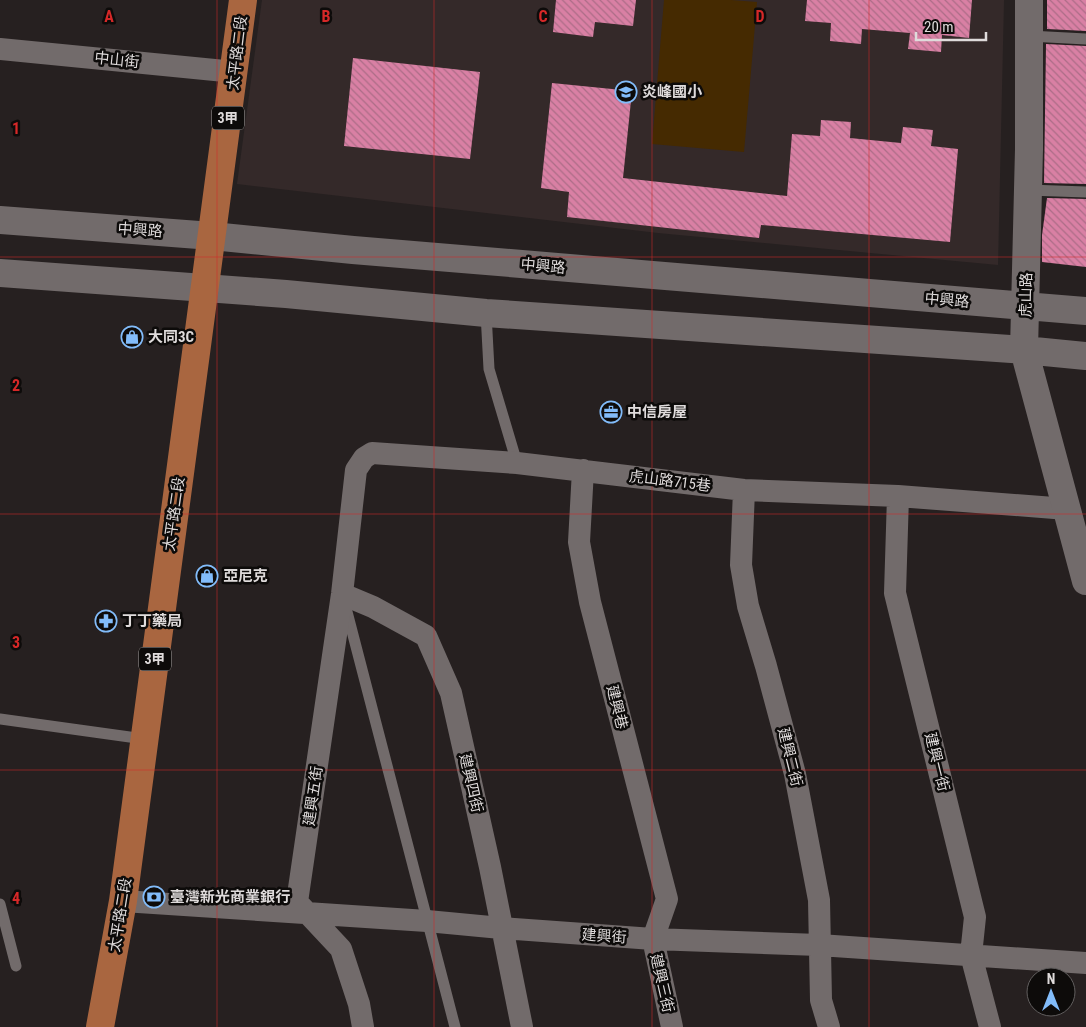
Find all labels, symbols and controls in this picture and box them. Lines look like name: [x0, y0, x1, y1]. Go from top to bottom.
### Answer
text: A: [104, 7, 114, 26]
text: B: [322, 7, 331, 26]
text: C: [538, 7, 548, 26]
text: D: [755, 7, 765, 26]
scale bar: [916, 10, 986, 42]
street label: 太平路二段: [223, 15, 251, 91]
text: 20 m: [924, 18, 954, 36]
street label: 中山街: [94, 49, 140, 71]
school or university icon: 炎峰國小: [614, 80, 638, 104]
place label: 炎峰國小: [642, 83, 703, 101]
road number: 3甲: [212, 106, 244, 130]
text: 1: [12, 119, 20, 138]
street label: 中興路: [117, 219, 163, 241]
street label: 中興路: [520, 255, 566, 277]
street label: 虎山路: [1017, 272, 1035, 318]
street label: 中興路: [924, 289, 970, 311]
shop icon: 大同3C: [120, 325, 144, 349]
place label: 大同3C: [148, 328, 195, 346]
text: 2: [12, 376, 20, 395]
office icon: 中信房屋: [599, 400, 623, 424]
place label: 中信房屋: [627, 403, 687, 421]
street label: 虎山路715巷: [628, 467, 712, 495]
street label: 太平路二段: [160, 476, 188, 552]
shop icon: 亞尼克: [195, 564, 219, 588]
place label: 亞尼克: [223, 567, 268, 585]
pharmacy icon: 丁丁藥局: [94, 609, 118, 633]
place label: 丁丁藥局: [122, 612, 182, 630]
text: 3: [12, 633, 20, 652]
road number: 3甲: [139, 648, 171, 671]
street label: 建興巷: [603, 683, 631, 731]
street label: 建興二街: [774, 726, 806, 788]
street label: 建興一街: [921, 731, 953, 793]
street label: 建興四街: [455, 752, 487, 814]
street label: 建興五街: [300, 765, 326, 827]
street label: 太平路二段: [105, 877, 135, 953]
bank icon: 臺灣新光商業銀行: [142, 885, 166, 909]
place label: 臺灣新光商業銀行: [170, 888, 290, 906]
text: 4: [12, 889, 20, 908]
street label: 建興街: [581, 925, 627, 947]
street label: 建興三街: [646, 952, 678, 1014]
north arrow: [1026, 967, 1076, 1017]
text: N: [1047, 971, 1055, 987]

